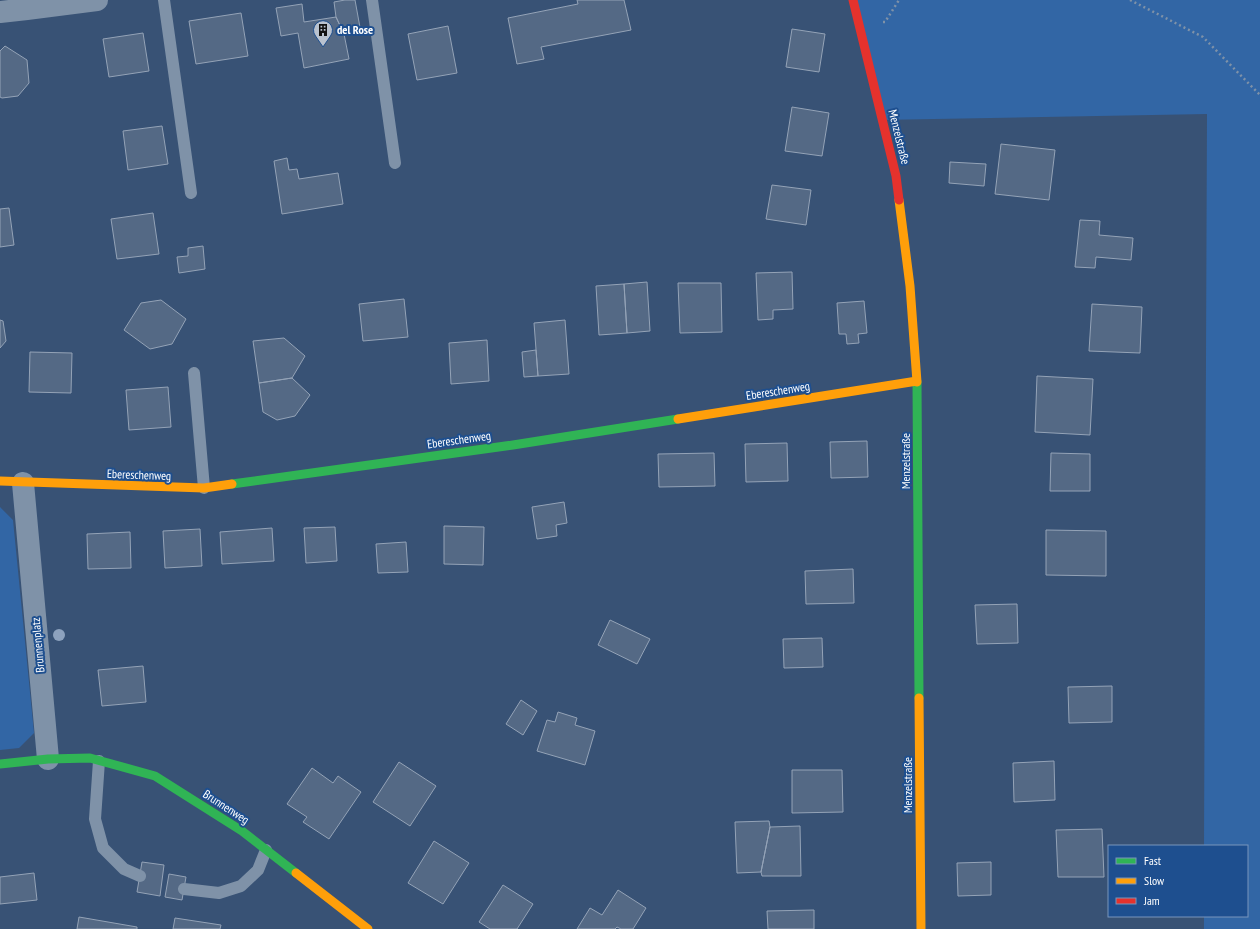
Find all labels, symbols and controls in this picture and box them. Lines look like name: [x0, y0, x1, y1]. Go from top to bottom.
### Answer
building icon: del Rose: [312, 19, 334, 47]
place label: del Rose: [337, 22, 373, 37]
street label: Menzelstraße: [885, 108, 914, 166]
street label: Ebereschenweg: [745, 378, 811, 403]
street label: Ebereschenweg: [426, 428, 492, 451]
street label: Menzelstraße: [898, 433, 913, 489]
street label: Ebereschenweg: [107, 466, 171, 483]
street label: Brunnenplatz: [28, 617, 47, 673]
street label: Menzelstraße: [900, 757, 915, 813]
street label: Brunnenweg: [200, 786, 252, 827]
legend: [1108, 845, 1248, 917]
text: Fast: [1144, 853, 1162, 868]
text: Slow: [1144, 873, 1165, 888]
text: Jam: [1143, 893, 1160, 908]

